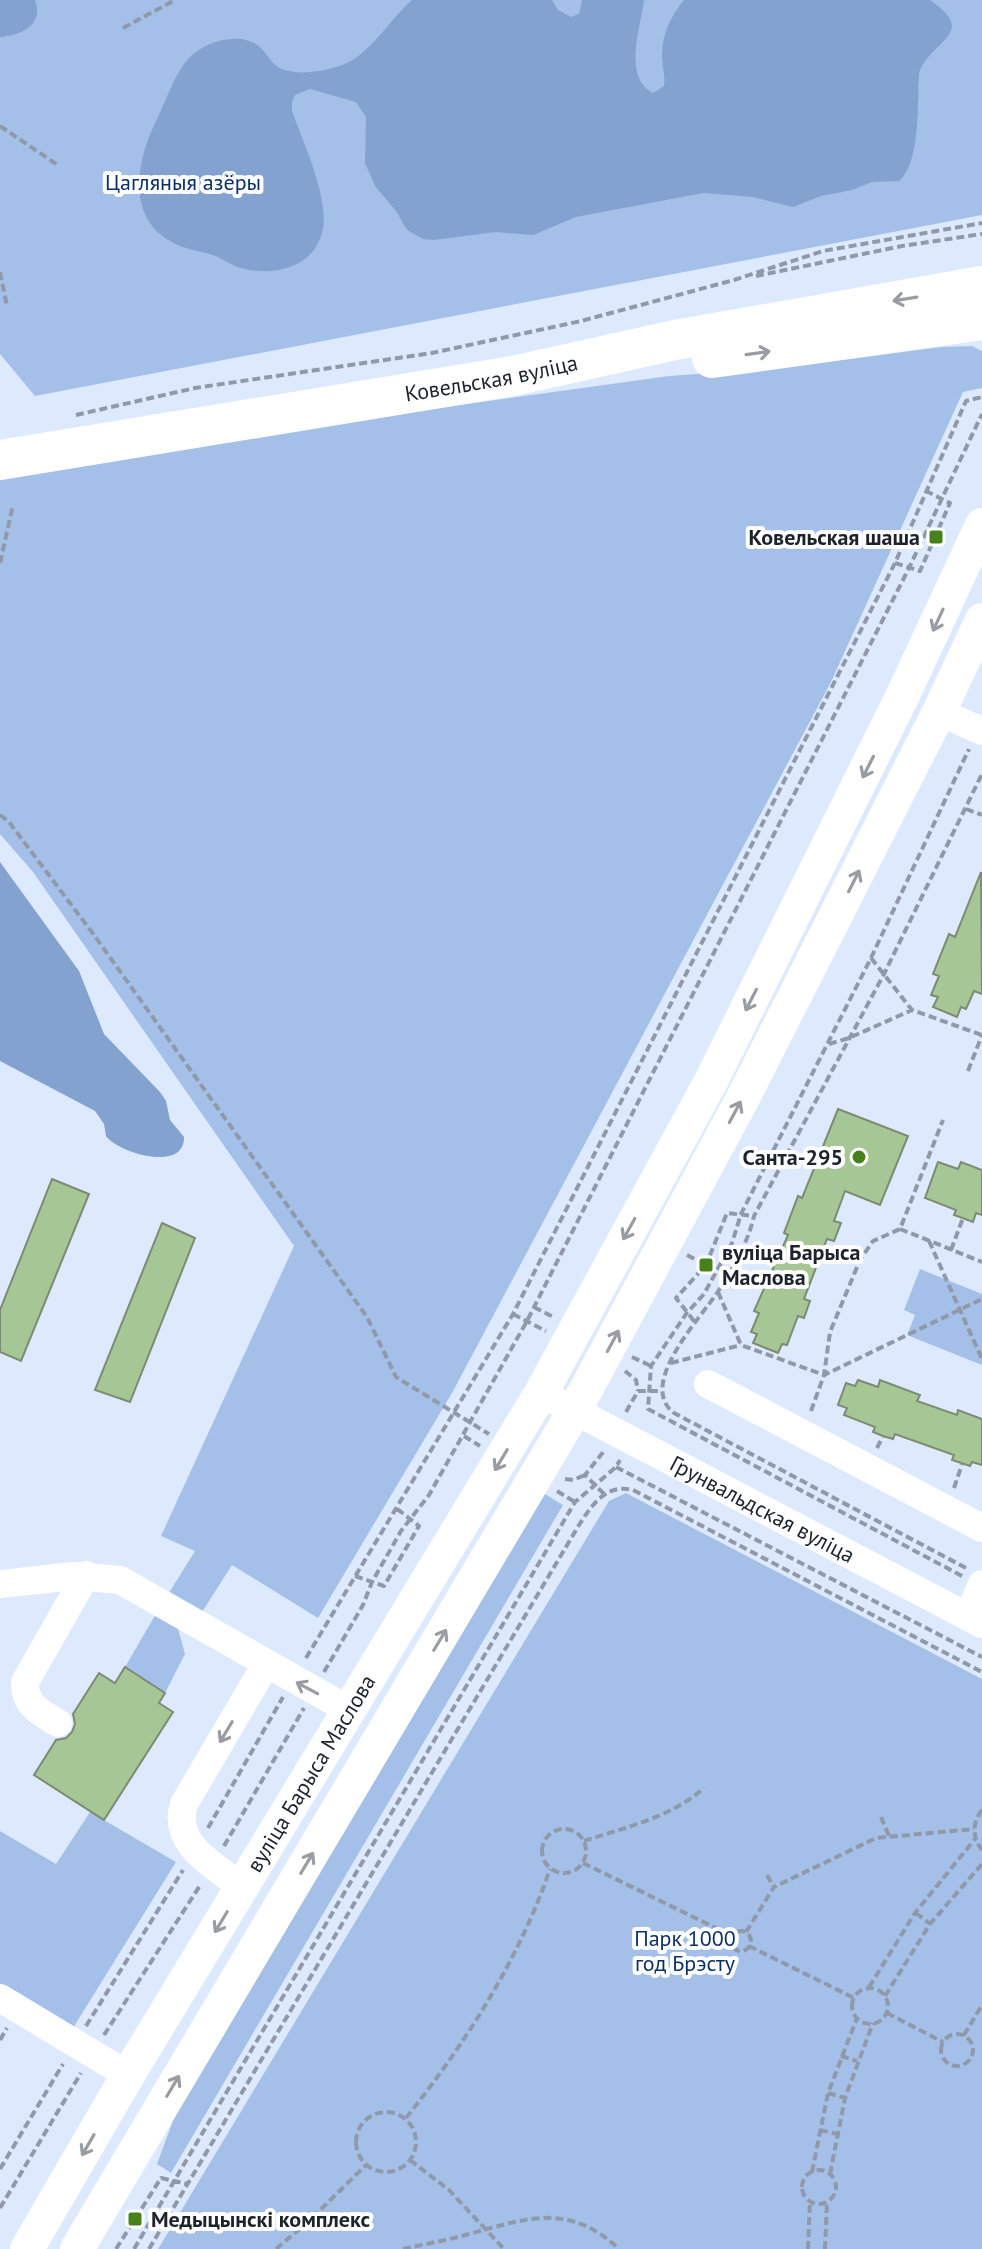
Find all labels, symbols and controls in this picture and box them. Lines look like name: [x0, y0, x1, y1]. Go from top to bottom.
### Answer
park label: Цагляныя азёры: [105, 168, 261, 196]
one-way arrow: [893, 292, 918, 307]
one-way arrow: [745, 345, 770, 360]
street label: Ковельская вуліца: [403, 348, 580, 407]
place label: Ковельская шаша: [748, 523, 920, 551]
marker: Ковельская шаша: [927, 528, 945, 546]
one-way arrow: [930, 608, 945, 632]
one-way arrow: [859, 755, 875, 779]
one-way arrow: [846, 869, 862, 893]
one-way arrow: [743, 987, 759, 1011]
one-way arrow: [728, 1101, 744, 1125]
place label: Санта-295: [743, 1143, 843, 1171]
marker: Санта-295: [850, 1148, 868, 1166]
one-way arrow: [621, 1217, 637, 1241]
place label: вуліца Барыса Маслова: [722, 1238, 860, 1291]
marker: вуліца Барыса Маслова: [697, 1256, 715, 1274]
one-way arrow: [605, 1330, 621, 1354]
one-way arrow: [493, 1448, 509, 1471]
street label: Грунвальдская вуліца: [665, 1449, 860, 1569]
one-way arrow: [432, 1629, 448, 1652]
street label: вуліца Барыса Маслова: [240, 1669, 381, 1877]
one-way arrow: [296, 1679, 320, 1695]
one-way arrow: [218, 1719, 233, 1743]
one-way arrow: [299, 1852, 315, 1875]
one-way arrow: [213, 1910, 229, 1933]
park label: Парк 1000 год Брэсту: [634, 1924, 736, 1977]
one-way arrow: [166, 2075, 182, 2098]
one-way arrow: [80, 2133, 96, 2156]
place label: Медыцынскі комплекс: [151, 2205, 370, 2233]
marker: Медыцынскі комплекс: [126, 2210, 144, 2228]

